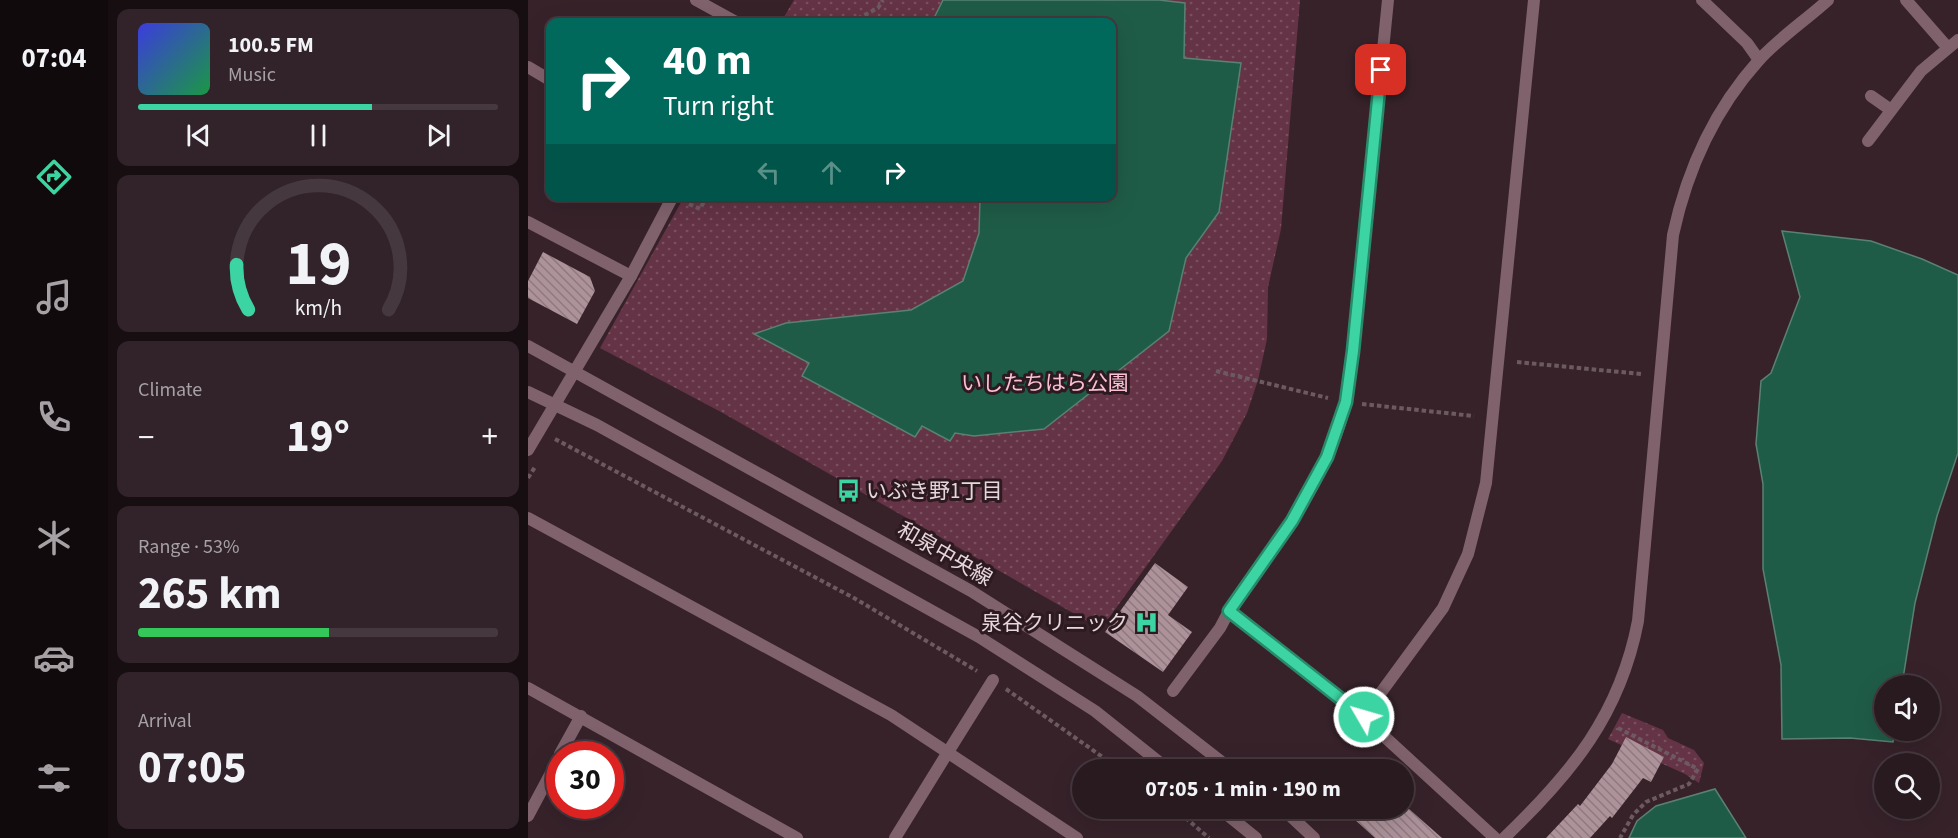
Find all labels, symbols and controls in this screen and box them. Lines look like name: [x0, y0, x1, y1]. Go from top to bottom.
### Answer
text: 100.5 FM: [228, 29, 314, 61]
text: 40 m: [663, 31, 752, 91]
text: 07:04: [21, 39, 87, 78]
icon: right: [564, 42, 642, 120]
pin: [1355, 44, 1406, 95]
icon: arrive: [1364, 53, 1397, 86]
text: Music: [228, 61, 276, 89]
text: Turn right: [663, 87, 774, 126]
icon: previous: [182, 119, 215, 152]
icon: pause: [302, 119, 335, 152]
icon: next: [422, 119, 455, 152]
icon: directions: [33, 156, 75, 198]
icon: left: [752, 156, 785, 189]
icon: ahead: [815, 156, 848, 189]
icon: right: [878, 156, 911, 189]
text: 19: [285, 220, 351, 309]
icon: music: [33, 276, 75, 318]
text: km/h: [294, 294, 342, 325]
park label: いしたちはら公園: [961, 368, 1129, 398]
text: Climate: [138, 376, 202, 404]
icon: phone: [33, 396, 75, 438]
text: 19°: [286, 405, 350, 469]
text: −: [138, 414, 154, 461]
text: +: [482, 414, 498, 461]
place label: いぶき野1丁目: [866, 476, 1002, 506]
bus stop icon: いぶき野1丁目: [835, 478, 861, 504]
street label: 和泉中央線: [892, 515, 998, 593]
icon: climate: [33, 517, 75, 559]
text: Range · 53%: [138, 533, 239, 561]
text: 265 km: [138, 562, 282, 626]
place label: 泉谷クリニック: [981, 608, 1128, 638]
hospital icon: 泉谷クリニック: [1133, 610, 1159, 636]
icon: car: [33, 637, 75, 679]
map controls: [1874, 675, 1940, 819]
button: sound: [1874, 675, 1940, 741]
position arrow: [1332, 685, 1396, 749]
text: Arrival: [138, 707, 192, 735]
text: 07:05: [138, 736, 247, 800]
speed limit sign: 30: [546, 741, 624, 819]
button: search: [1874, 753, 1940, 819]
icon: filters: [33, 757, 75, 799]
text: 07:05 · 1 min · 190 m: [1145, 773, 1341, 805]

